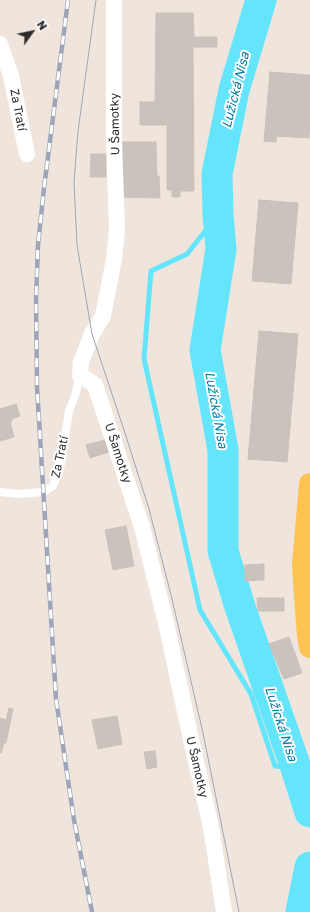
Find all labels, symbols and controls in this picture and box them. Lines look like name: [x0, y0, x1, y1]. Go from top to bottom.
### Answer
north arrow: [12, 12, 52, 52]
text: N: [35, 18, 50, 32]
water label: Lužická Nisa: [219, 50, 253, 130]
street label: Za Tratí: [7, 88, 29, 132]
street label: U Šamotky: [107, 93, 123, 155]
water label: Lužická Nisa: [202, 370, 230, 450]
street label: U Šamotky: [102, 421, 134, 485]
street label: Za Tratí: [49, 435, 71, 479]
water label: Lužická Nisa: [262, 685, 300, 763]
street label: U Šamotky: [183, 735, 211, 799]

